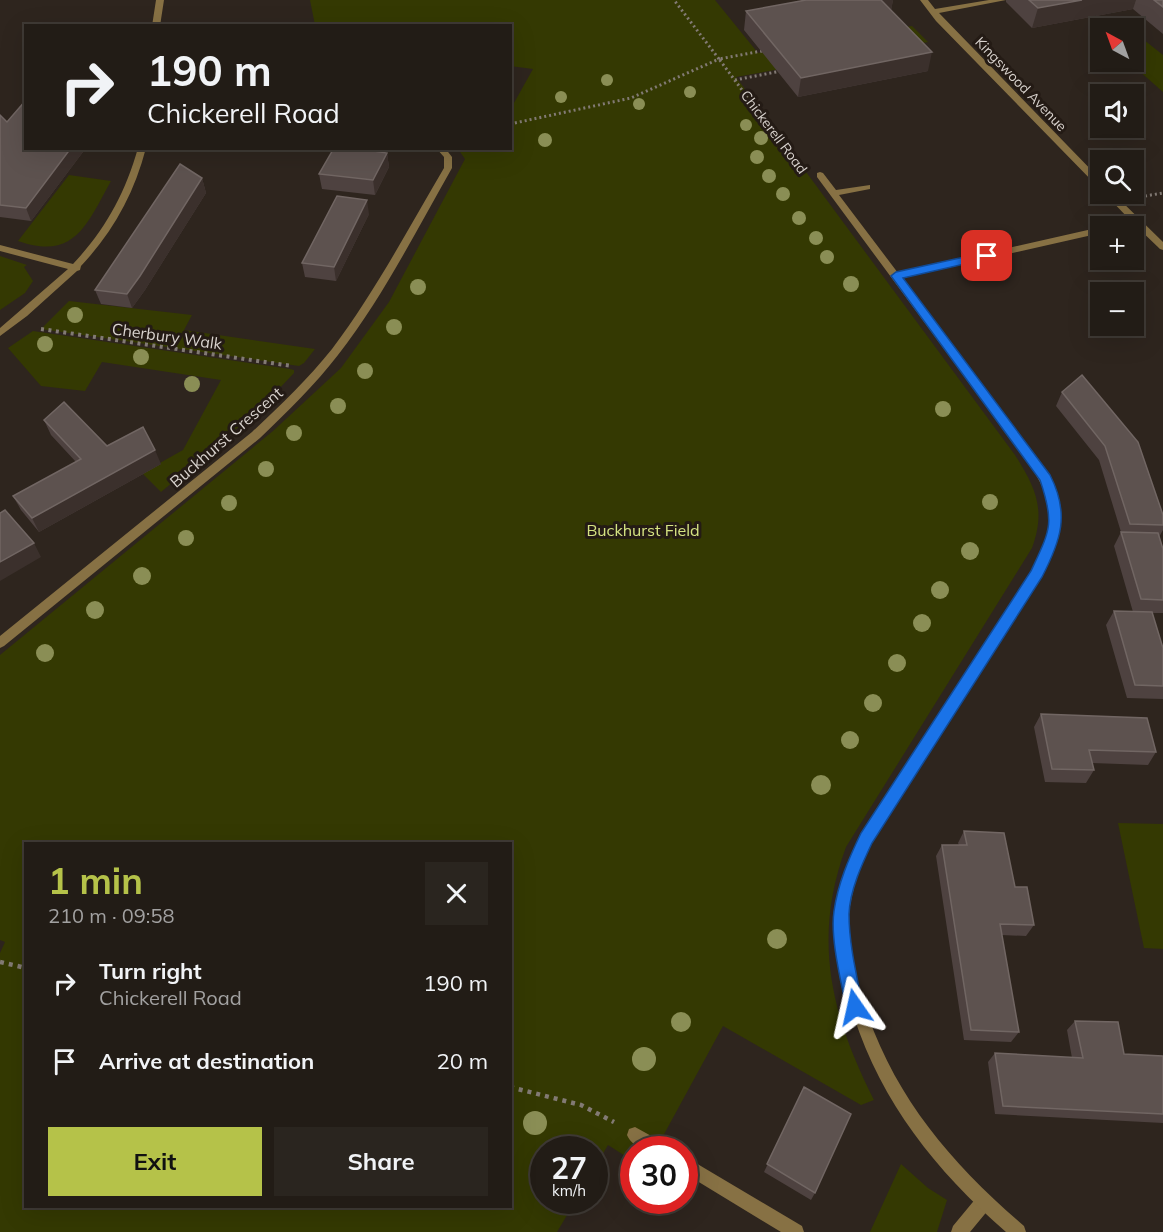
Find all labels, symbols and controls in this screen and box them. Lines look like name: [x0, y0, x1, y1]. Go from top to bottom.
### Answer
north arrow: [1090, 18, 1144, 72]
map controls: [1090, 18, 1144, 336]
street label: Kingswood Avenue: [971, 33, 1071, 135]
text: 190 m: [147, 44, 272, 97]
icon: right: [48, 48, 126, 126]
button: sound: [1090, 84, 1144, 138]
street label: Chickerell Road: [737, 87, 811, 177]
text: Chickerell Road: [147, 96, 340, 130]
button: search: [1090, 150, 1144, 204]
button: +: [1090, 216, 1144, 270]
pin: [961, 230, 1012, 281]
icon: arrive: [970, 239, 1003, 272]
button: −: [1090, 282, 1144, 336]
street label: Cherbury Walk: [111, 318, 224, 354]
street label: Buckhurst Crescent: [165, 382, 287, 491]
park label: Buckhurst Field: [586, 520, 700, 540]
text: 1 min: [48, 858, 143, 903]
button: close: [425, 862, 488, 925]
text: 210 m · 09:58: [48, 903, 174, 928]
text: Turn right: [99, 957, 202, 985]
icon: right: [48, 967, 81, 1000]
text: 190 m: [423, 969, 488, 997]
position arrow: [823, 975, 887, 1039]
text: Chickerell Road: [99, 985, 242, 1010]
icon: arrive: [48, 1045, 81, 1078]
text: Arrive at destination: [99, 1047, 314, 1075]
text: 20 m: [437, 1047, 488, 1075]
button: Exit: [48, 1127, 262, 1196]
button: Share: [274, 1127, 488, 1196]
speed limit sign: 30: [620, 1136, 698, 1214]
text: 27: [551, 1149, 587, 1187]
text: km/h: [552, 1181, 586, 1200]

